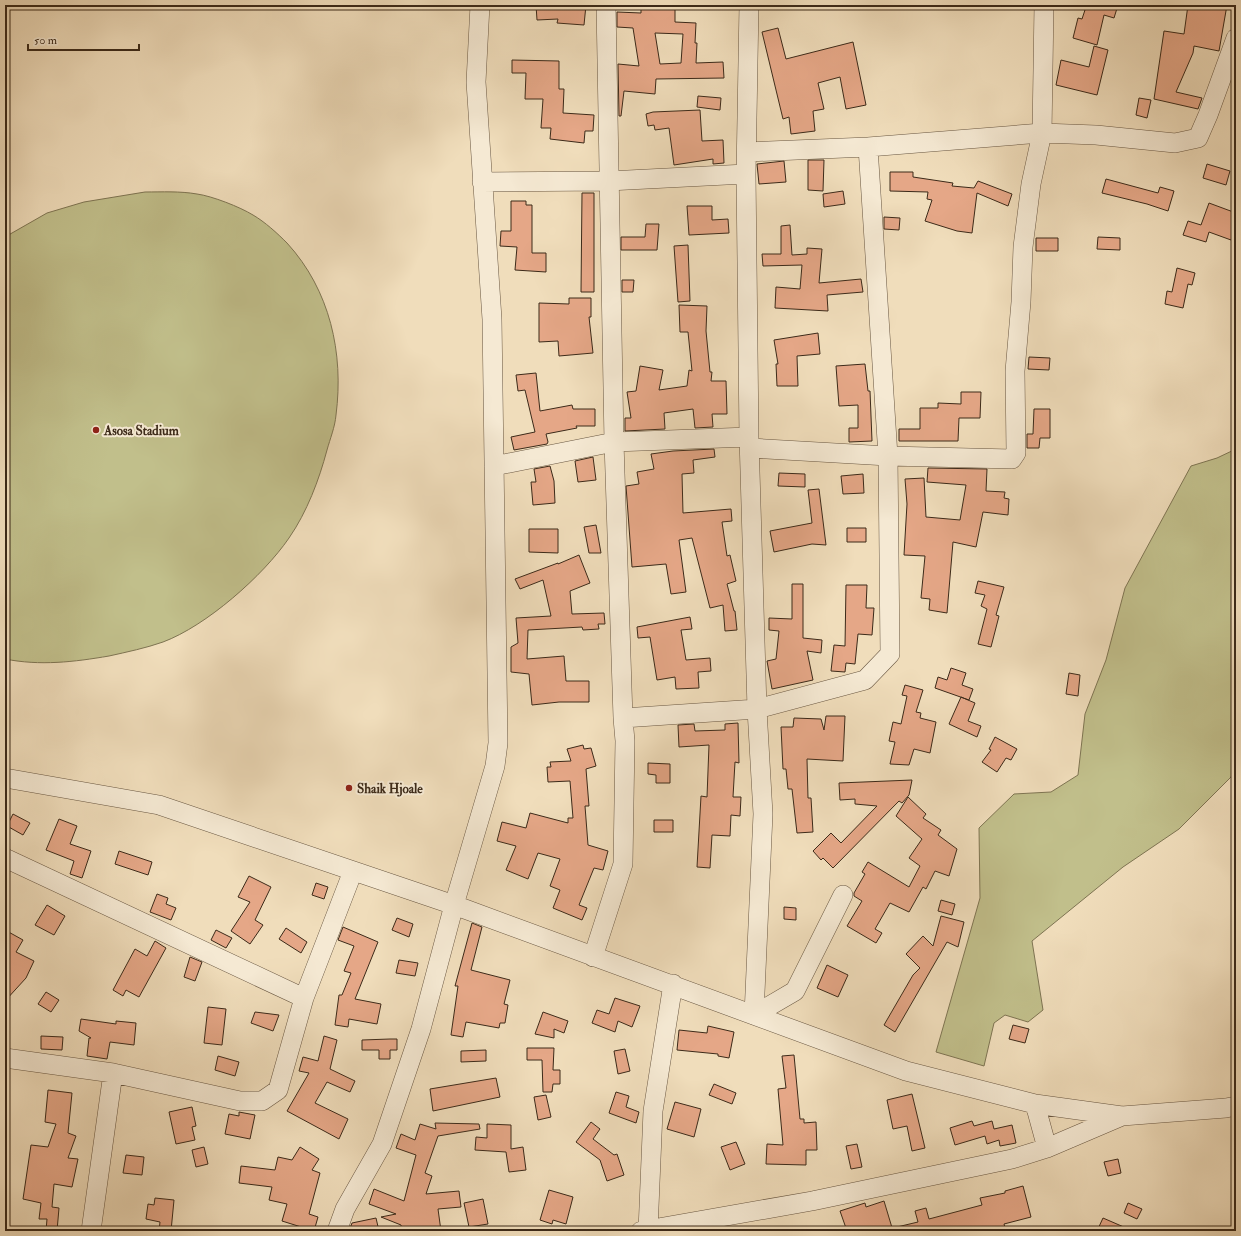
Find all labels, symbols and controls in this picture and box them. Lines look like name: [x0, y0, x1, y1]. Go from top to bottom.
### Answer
scale bar: [28, 26, 139, 52]
text: 50 m: [34, 33, 58, 48]
place label: Asosa Stadium: [103, 423, 180, 439]
marker: Asosa Stadium: [91, 425, 101, 435]
place label: Shaik Hjoale: [357, 781, 423, 797]
marker: Shaik Hjoale: [344, 783, 354, 793]

